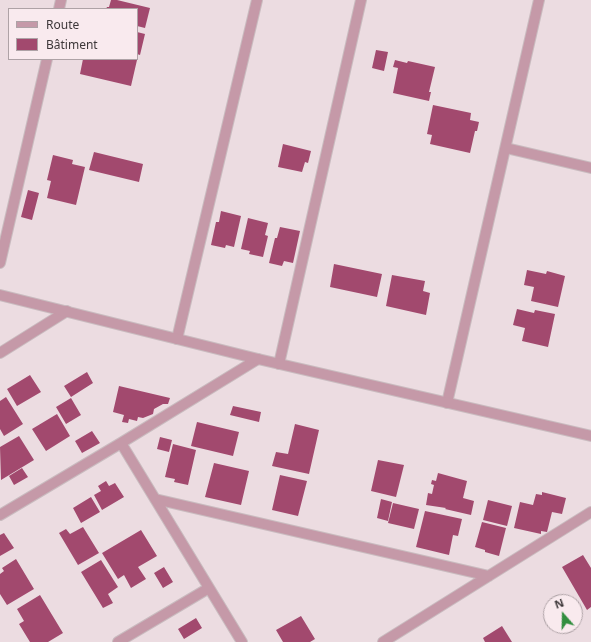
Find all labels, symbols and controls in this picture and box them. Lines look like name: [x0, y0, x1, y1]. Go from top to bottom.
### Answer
legend: [8, 8, 138, 60]
text: Route: [46, 16, 79, 33]
text: Bâtiment: [46, 36, 98, 53]
north arrow: [543, 594, 583, 634]
text: N: [552, 595, 566, 612]

